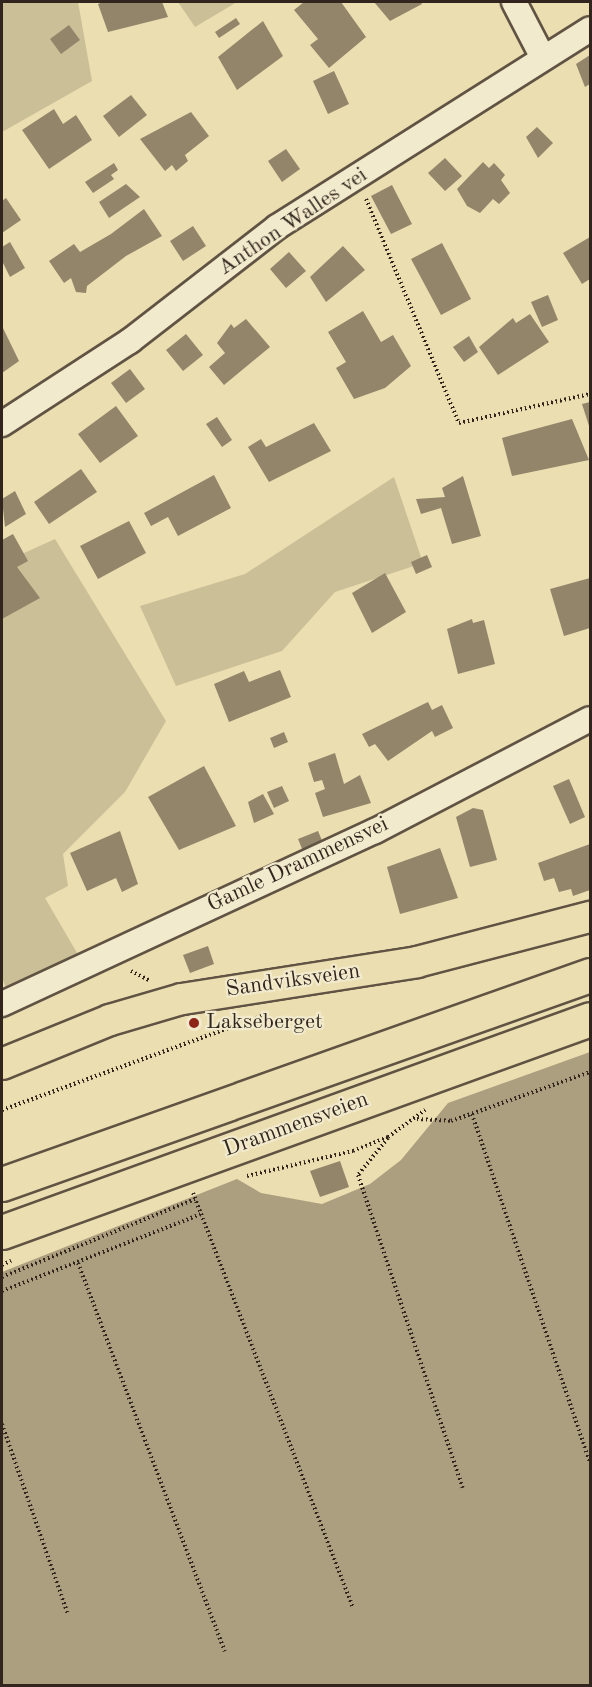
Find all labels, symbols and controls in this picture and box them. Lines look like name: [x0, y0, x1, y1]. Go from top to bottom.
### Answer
street label: Anthon Walles vei: [213, 162, 373, 282]
street label: Gamle Drammensvei: [203, 811, 393, 919]
street label: Sandviksveien: [224, 959, 362, 1003]
place label: Lakseberget: [206, 1010, 323, 1036]
marker: Lakseberget: [187, 1016, 201, 1030]
street label: Drammensveien: [220, 1087, 372, 1163]

